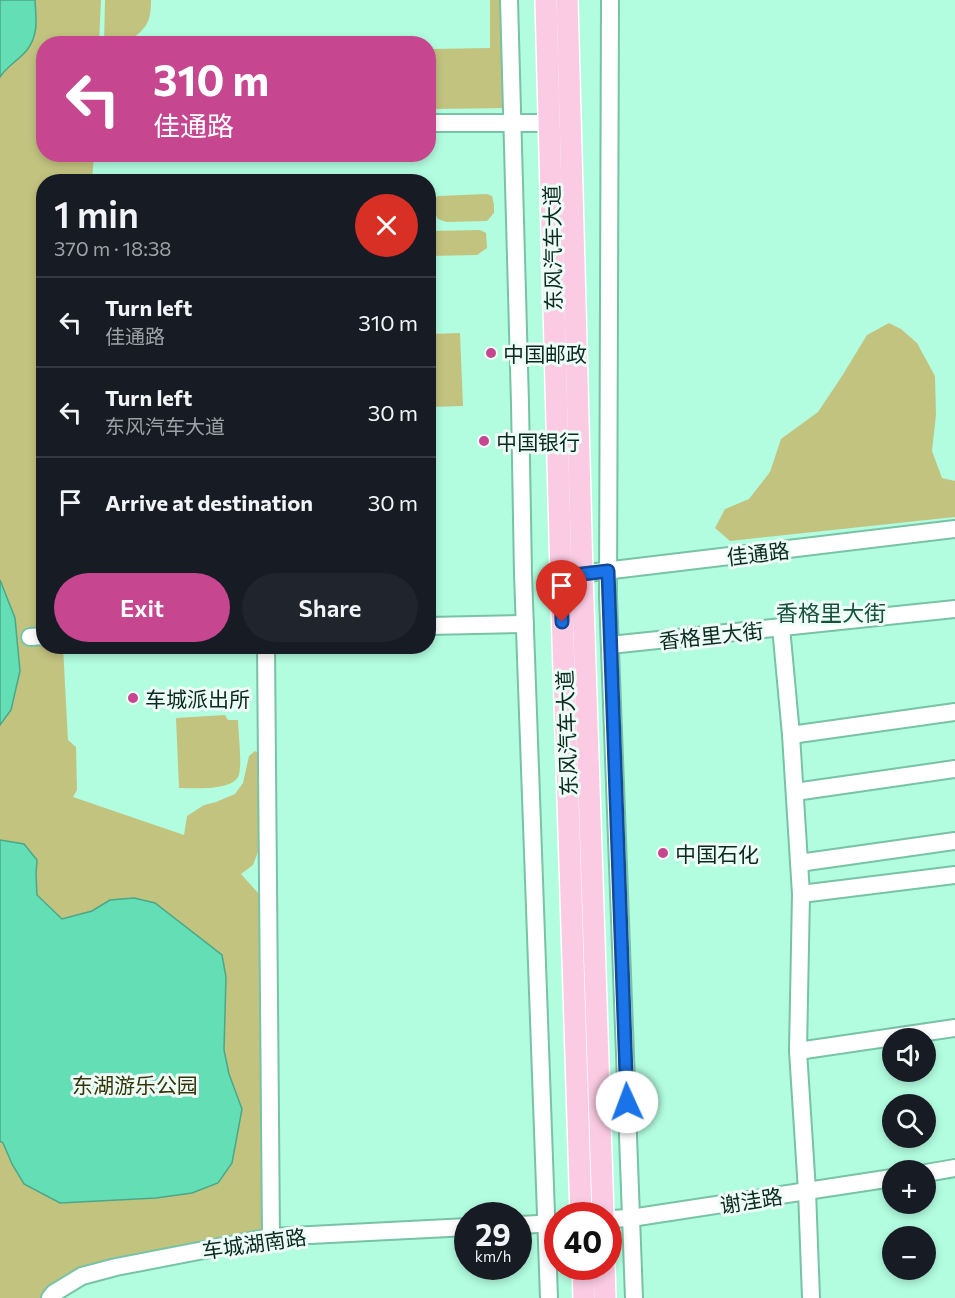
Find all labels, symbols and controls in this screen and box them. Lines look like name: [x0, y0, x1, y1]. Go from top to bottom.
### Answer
text: 310 m: [153, 53, 269, 105]
icon: left: [54, 60, 132, 138]
text: 佳通路: [153, 109, 234, 142]
street label: 东风汽车大道: [538, 185, 566, 311]
text: 1 min: [54, 191, 139, 235]
button: close: [355, 194, 418, 257]
text: 370 m · 18:38: [54, 236, 172, 260]
text: Turn left: [105, 294, 192, 321]
icon: left: [54, 306, 87, 339]
text: 310 m: [358, 309, 418, 336]
text: 佳通路: [105, 324, 165, 348]
place label: 中国邮政: [503, 341, 587, 366]
marker: 中国邮政: [484, 346, 498, 360]
text: Turn left: [105, 384, 192, 411]
icon: left: [54, 396, 87, 429]
text: 30 m: [368, 399, 418, 426]
text: 东风汽车大道: [105, 414, 225, 438]
place label: 中国银行: [496, 429, 580, 454]
marker: 中国银行: [477, 434, 491, 448]
icon: arrive: [54, 486, 87, 519]
text: Arrive at destination: [105, 489, 313, 516]
text: 30 m: [368, 489, 418, 516]
street label: 佳通路: [725, 537, 791, 569]
pin: [536, 560, 587, 622]
icon: arrive: [545, 569, 578, 602]
button: Exit: [54, 573, 230, 642]
button: Share: [242, 573, 418, 642]
district label: 香格里大街: [776, 599, 886, 626]
street label: 香格里大街: [657, 617, 765, 653]
street label: 东风汽车大道: [551, 670, 581, 796]
place label: 车城派出所: [145, 686, 250, 711]
marker: 车城派出所: [126, 691, 140, 705]
place label: 中国石化: [675, 841, 759, 866]
marker: 中国石化: [656, 846, 670, 860]
map controls: [882, 1028, 936, 1280]
button: sound: [882, 1028, 936, 1082]
position arrow: [595, 1070, 659, 1134]
park label: 东湖游乐公园: [72, 1072, 198, 1097]
button: search: [882, 1094, 936, 1148]
button: +: [882, 1160, 936, 1214]
street label: 谢洼路: [718, 1183, 784, 1217]
speed limit sign: 40: [544, 1202, 622, 1280]
text: 29: [475, 1215, 511, 1252]
street label: 车城湖南路: [200, 1223, 308, 1263]
button: −: [882, 1226, 936, 1280]
text: km/h: [475, 1247, 511, 1265]

